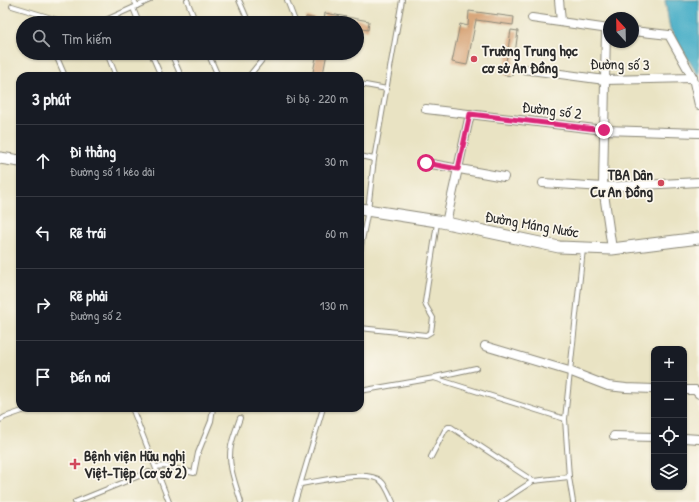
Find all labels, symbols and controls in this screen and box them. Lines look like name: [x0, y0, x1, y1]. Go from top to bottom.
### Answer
north arrow: [603, 12, 639, 48]
search box: [16, 16, 364, 60]
icon: search: [30, 27, 52, 49]
text: Tìm kiếm: [62, 28, 112, 49]
place label: Trường Trung học cơ sở An Đồng: [481, 40, 579, 79]
street label: Đường số 3: [590, 53, 650, 75]
marker: Trường Trung học cơ sở An Đồng: [469, 54, 479, 64]
text: 3 phút: [32, 87, 71, 110]
text: Đi bộ · 220 m: [286, 89, 348, 107]
street label: Đường số 2: [521, 96, 583, 124]
route end: [595, 121, 613, 139]
text: Đi thẳng: [70, 141, 116, 162]
icon: ahead: [32, 150, 54, 172]
text: 30 m: [325, 152, 348, 170]
route start: [417, 154, 435, 172]
text: Đường số 1 kéo dài: [70, 162, 155, 180]
place label: TBA Dân Cư An Đồng: [590, 164, 653, 203]
marker: TBA Dân Cư An Đồng: [656, 178, 666, 188]
street label: Đường Máng Nước: [484, 205, 581, 243]
icon: left: [32, 222, 54, 244]
text: Rẽ trái: [70, 222, 106, 243]
text: 60 m: [325, 224, 348, 242]
text: Rẽ phải: [70, 285, 108, 306]
icon: right: [32, 294, 54, 316]
text: 130 m: [320, 296, 348, 314]
text: Đường số 2: [70, 306, 122, 324]
map controls: [651, 346, 687, 490]
button: +: [651, 346, 687, 382]
icon: arrive: [32, 366, 54, 388]
text: Đến nơi: [70, 366, 111, 387]
button: −: [651, 382, 687, 418]
button: locate: [651, 418, 687, 454]
place label: Bệnh viện Hữu nghị Việt-Tiệp (cơ sở 2): [84, 445, 187, 484]
button: layers: [651, 454, 687, 490]
marker: Bệnh viện Hữu nghị Việt-Tiệp (cơ sở 2): [69, 458, 81, 470]

